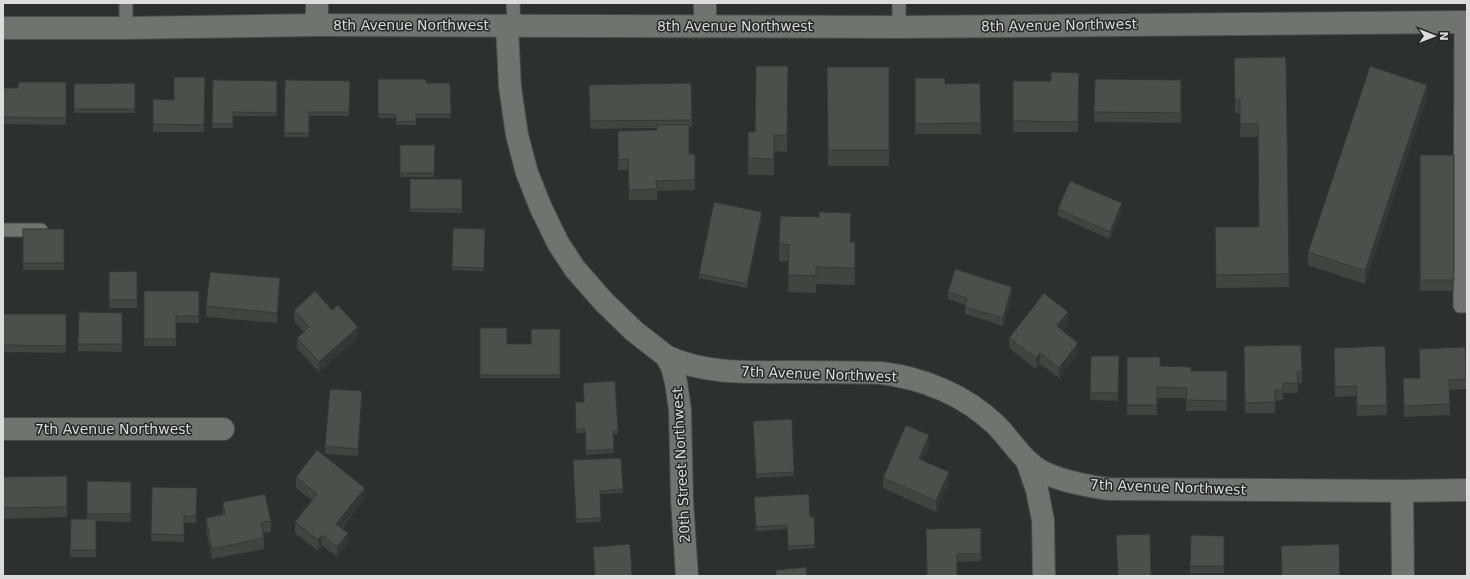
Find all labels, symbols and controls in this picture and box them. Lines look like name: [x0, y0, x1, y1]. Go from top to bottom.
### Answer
street label: 8th Avenue Northwest: [981, 16, 1138, 34]
north arrow: [1414, 16, 1454, 56]
street label: 8th Avenue Northwest: [333, 17, 490, 33]
street label: 8th Avenue Northwest: [657, 18, 814, 34]
text: N: [1437, 31, 1450, 41]
street label: 7th Avenue Northwest: [741, 363, 898, 385]
street label: 20th Street Northwest: [669, 386, 693, 543]
street label: 7th Avenue Northwest: [35, 421, 192, 437]
street label: 7th Avenue Northwest: [1090, 476, 1247, 498]

